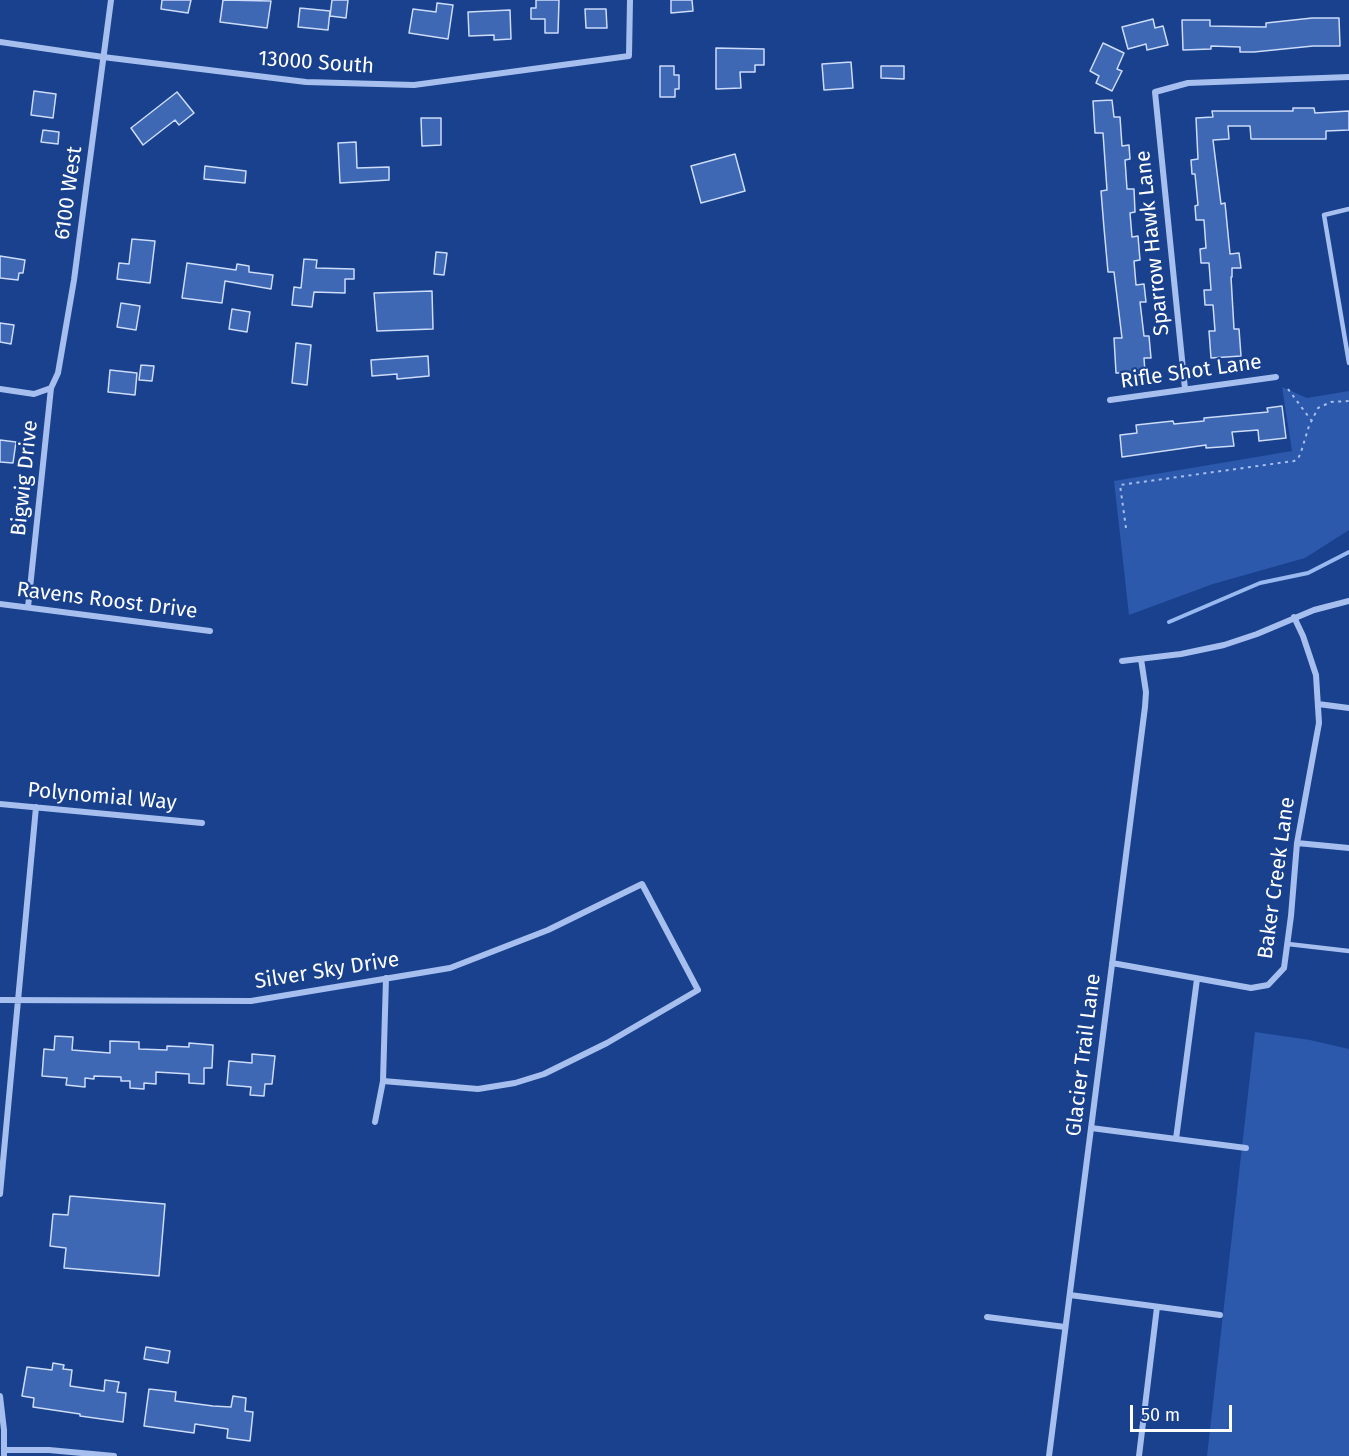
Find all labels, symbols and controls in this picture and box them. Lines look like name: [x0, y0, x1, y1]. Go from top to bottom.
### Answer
street label: 13000 South: [257, 46, 375, 80]
street label: 6100 West: [50, 145, 88, 241]
street label: Sparrow Hawk Lane: [1131, 149, 1175, 337]
street label: Rifle Shot Lane: [1119, 350, 1263, 394]
street label: Bigwig Drive: [6, 419, 44, 537]
street label: Ravens Roost Drive: [15, 577, 199, 625]
street label: Polynomial Way: [26, 778, 178, 816]
street label: Baker Creek Lane: [1253, 795, 1301, 961]
street label: Silver Sky Drive: [253, 947, 401, 995]
street label: Glacier Trail Lane: [1062, 972, 1106, 1138]
scale bar: [1133, 1393, 1235, 1431]
text: 50 m: [1141, 1404, 1180, 1426]

